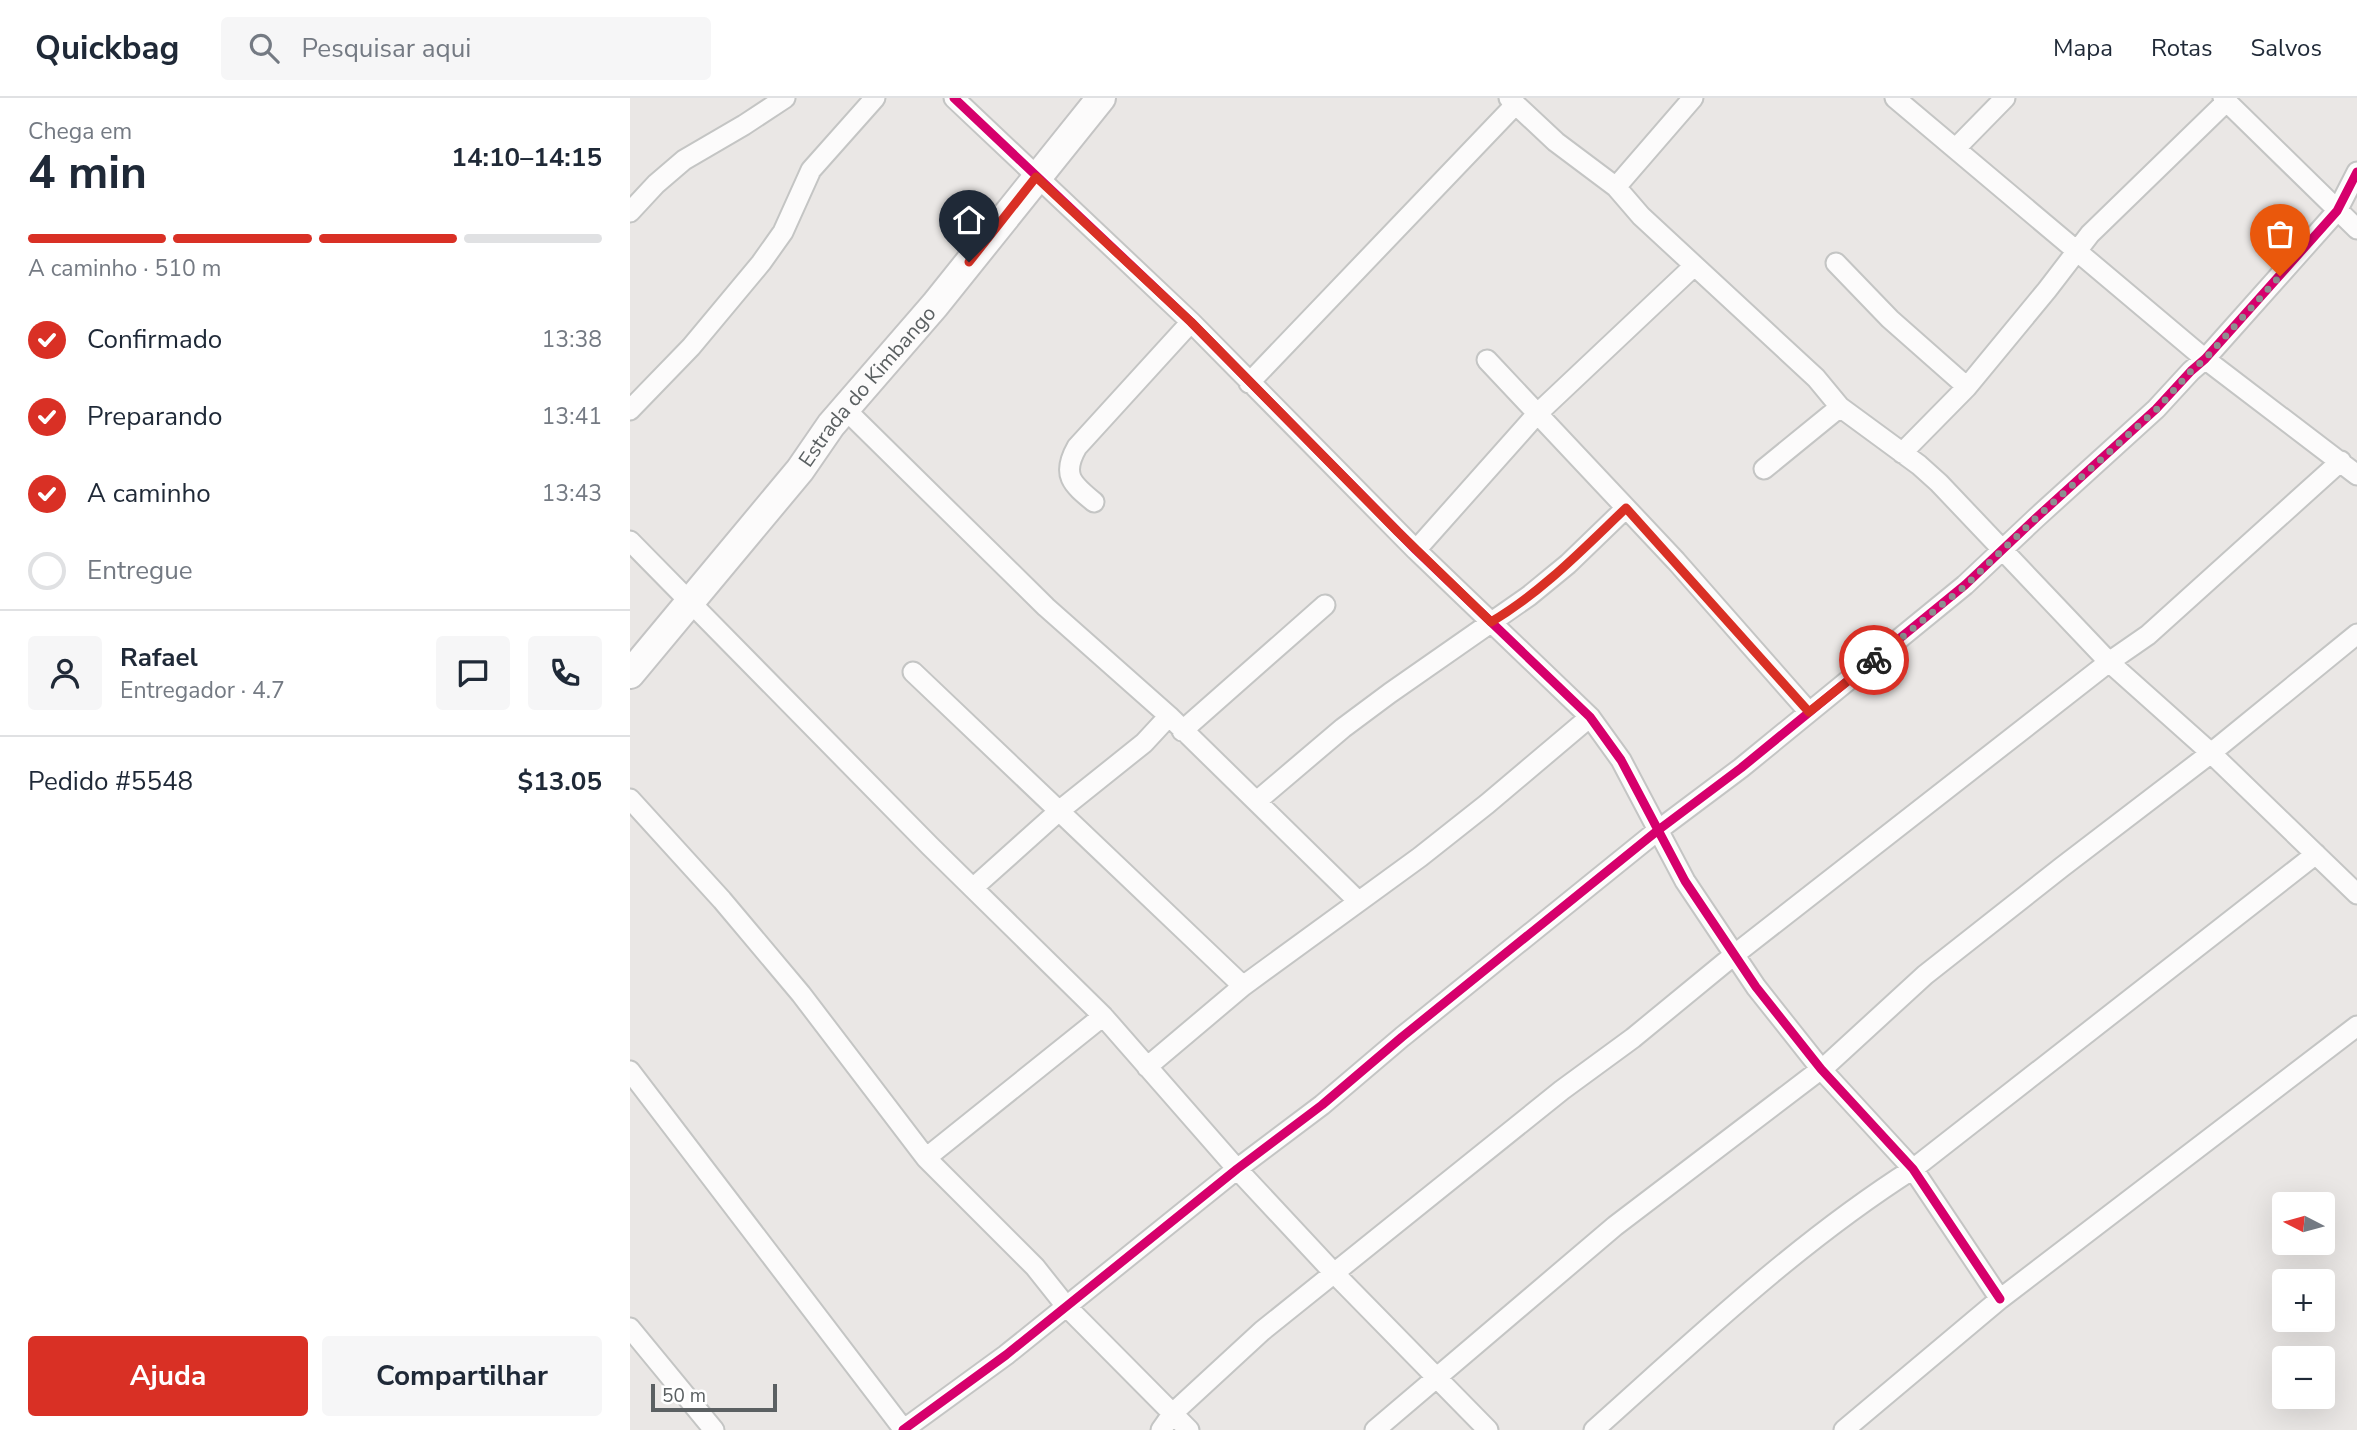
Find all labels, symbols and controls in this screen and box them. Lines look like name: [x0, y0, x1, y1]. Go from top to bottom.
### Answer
search box: [221, 17, 711, 80]
text: Quickbag: [35, 26, 179, 71]
icon: search: [245, 29, 283, 67]
text: Pesquisar aqui: [301, 31, 471, 66]
text: Mapa: [2053, 32, 2113, 64]
text: Rotas: [2151, 32, 2213, 64]
text: Salvos: [2251, 32, 2322, 64]
text: Chega em: [28, 116, 132, 147]
text: 14:10–14:15: [451, 140, 602, 175]
text: 4 min: [28, 141, 147, 204]
pin: [939, 190, 999, 262]
icon: home: [950, 201, 988, 239]
pin: [2250, 204, 2310, 276]
icon: bag: [2261, 215, 2299, 253]
text: A caminho · 510 m: [28, 253, 221, 284]
street label: Estrada do Kimbango: [792, 300, 942, 472]
icon: check: [28, 321, 66, 359]
text: Confirmado: [87, 322, 222, 357]
text: 13:38: [542, 324, 602, 355]
icon: check: [28, 398, 66, 436]
text: Preparando: [87, 399, 222, 434]
text: 13:41: [542, 401, 602, 432]
icon: check: [28, 475, 66, 513]
text: A caminho: [87, 476, 211, 511]
text: 13:43: [542, 478, 602, 509]
text: Entregue: [87, 553, 193, 588]
courier: [1839, 625, 1909, 695]
button: person: [28, 636, 102, 710]
button: chat: [436, 636, 510, 710]
button: phone: [528, 636, 602, 710]
text: Rafael: [120, 640, 198, 675]
icon: bike: [1855, 641, 1893, 679]
text: Entregador · 4.7: [120, 675, 285, 706]
text: Pedido #5548: [28, 764, 193, 799]
text: $13.05: [518, 764, 602, 799]
north arrow: [2272, 1192, 2334, 1255]
map controls: [2272, 1192, 2335, 1409]
button: +: [2272, 1269, 2335, 1332]
button: Ajuda: [28, 1336, 308, 1416]
button: Compartilhar: [322, 1336, 602, 1416]
button: −: [2272, 1346, 2335, 1409]
scale bar: [651, 1381, 777, 1413]
text: 50 m: [662, 1383, 706, 1409]

